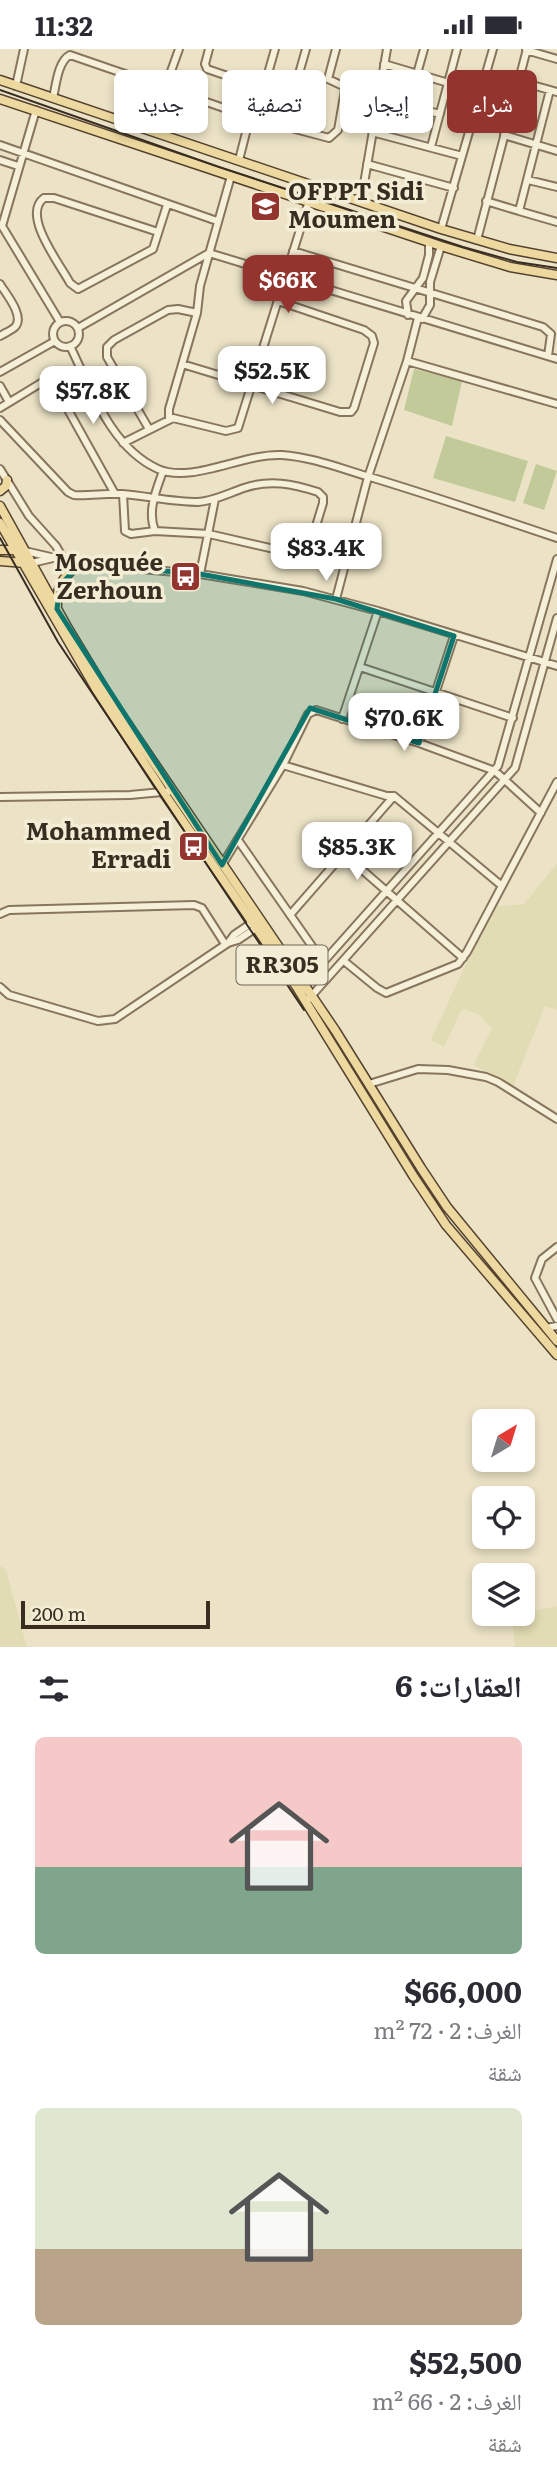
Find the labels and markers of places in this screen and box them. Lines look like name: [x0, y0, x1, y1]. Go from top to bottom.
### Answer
place label: OFPPT Sidi Moumen: [288, 172, 424, 235]
school or university icon: OFPPT Sidi Moumen: [248, 189, 282, 223]
pin: $66K: [247, 255, 329, 315]
pin: $52.5K: [215, 347, 329, 406]
pin: $57.8K: [36, 367, 150, 426]
pin: $83.4K: [269, 524, 383, 583]
place label: Mosquée Zerhoun: [54, 543, 163, 606]
bus stop icon: Mosquée Zerhoun: [169, 560, 203, 594]
pin: $70.6K: [347, 693, 461, 753]
place label: Mohammed Erradi: [26, 812, 171, 875]
pin: $85.3K: [300, 823, 414, 882]
bus stop icon: Mohammed Erradi: [177, 829, 211, 863]

